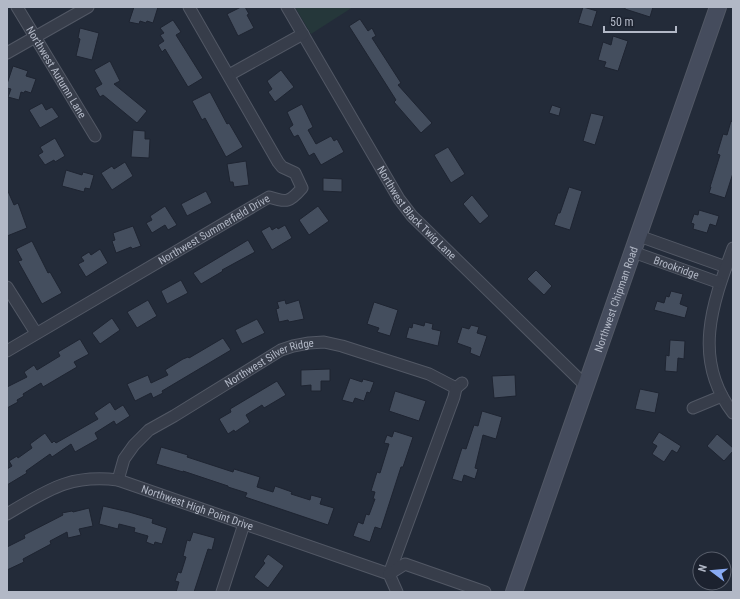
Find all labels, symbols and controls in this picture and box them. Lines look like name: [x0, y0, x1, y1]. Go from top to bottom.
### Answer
scale bar: [604, 8, 676, 34]
text: 50 m: [610, 15, 634, 29]
street label: Northwest Autumn Lane: [23, 24, 89, 121]
street label: Northwest Black Twig Lane: [374, 164, 459, 262]
street label: Northwest Summerfield Drive: [156, 192, 272, 268]
street label: Northwest Chipman Road: [592, 245, 641, 354]
street label: Brookridge: [652, 254, 701, 282]
street label: Northwest Silver Ridge: [223, 337, 314, 390]
street label: Northwest High Point Drive: [140, 483, 255, 533]
north arrow: [692, 551, 732, 591]
text: N: [696, 563, 710, 573]

